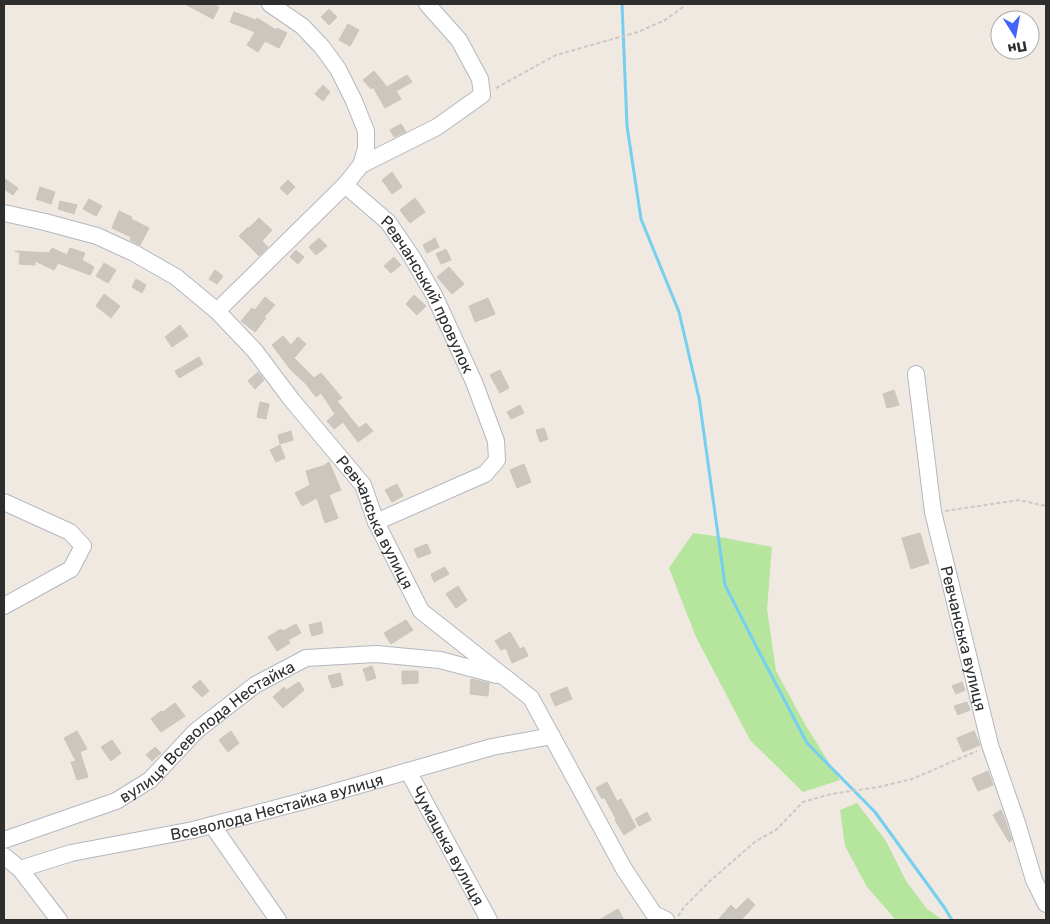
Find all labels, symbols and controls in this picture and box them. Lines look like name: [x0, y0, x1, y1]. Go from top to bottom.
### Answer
north arrow: [990, 10, 1040, 60]
text: Пн: [1006, 37, 1029, 57]
street label: Ревчанський провулок: [377, 211, 478, 376]
street label: Ревчанська вулиця: [333, 451, 418, 592]
street label: Ревчанська вулиця: [937, 564, 991, 713]
street label: вулиця Всеволода Нестайка: [116, 656, 298, 806]
street label: Всеволода Нестайка вулиця: [169, 769, 385, 844]
street label: Чумацька вулиця: [408, 783, 489, 909]

